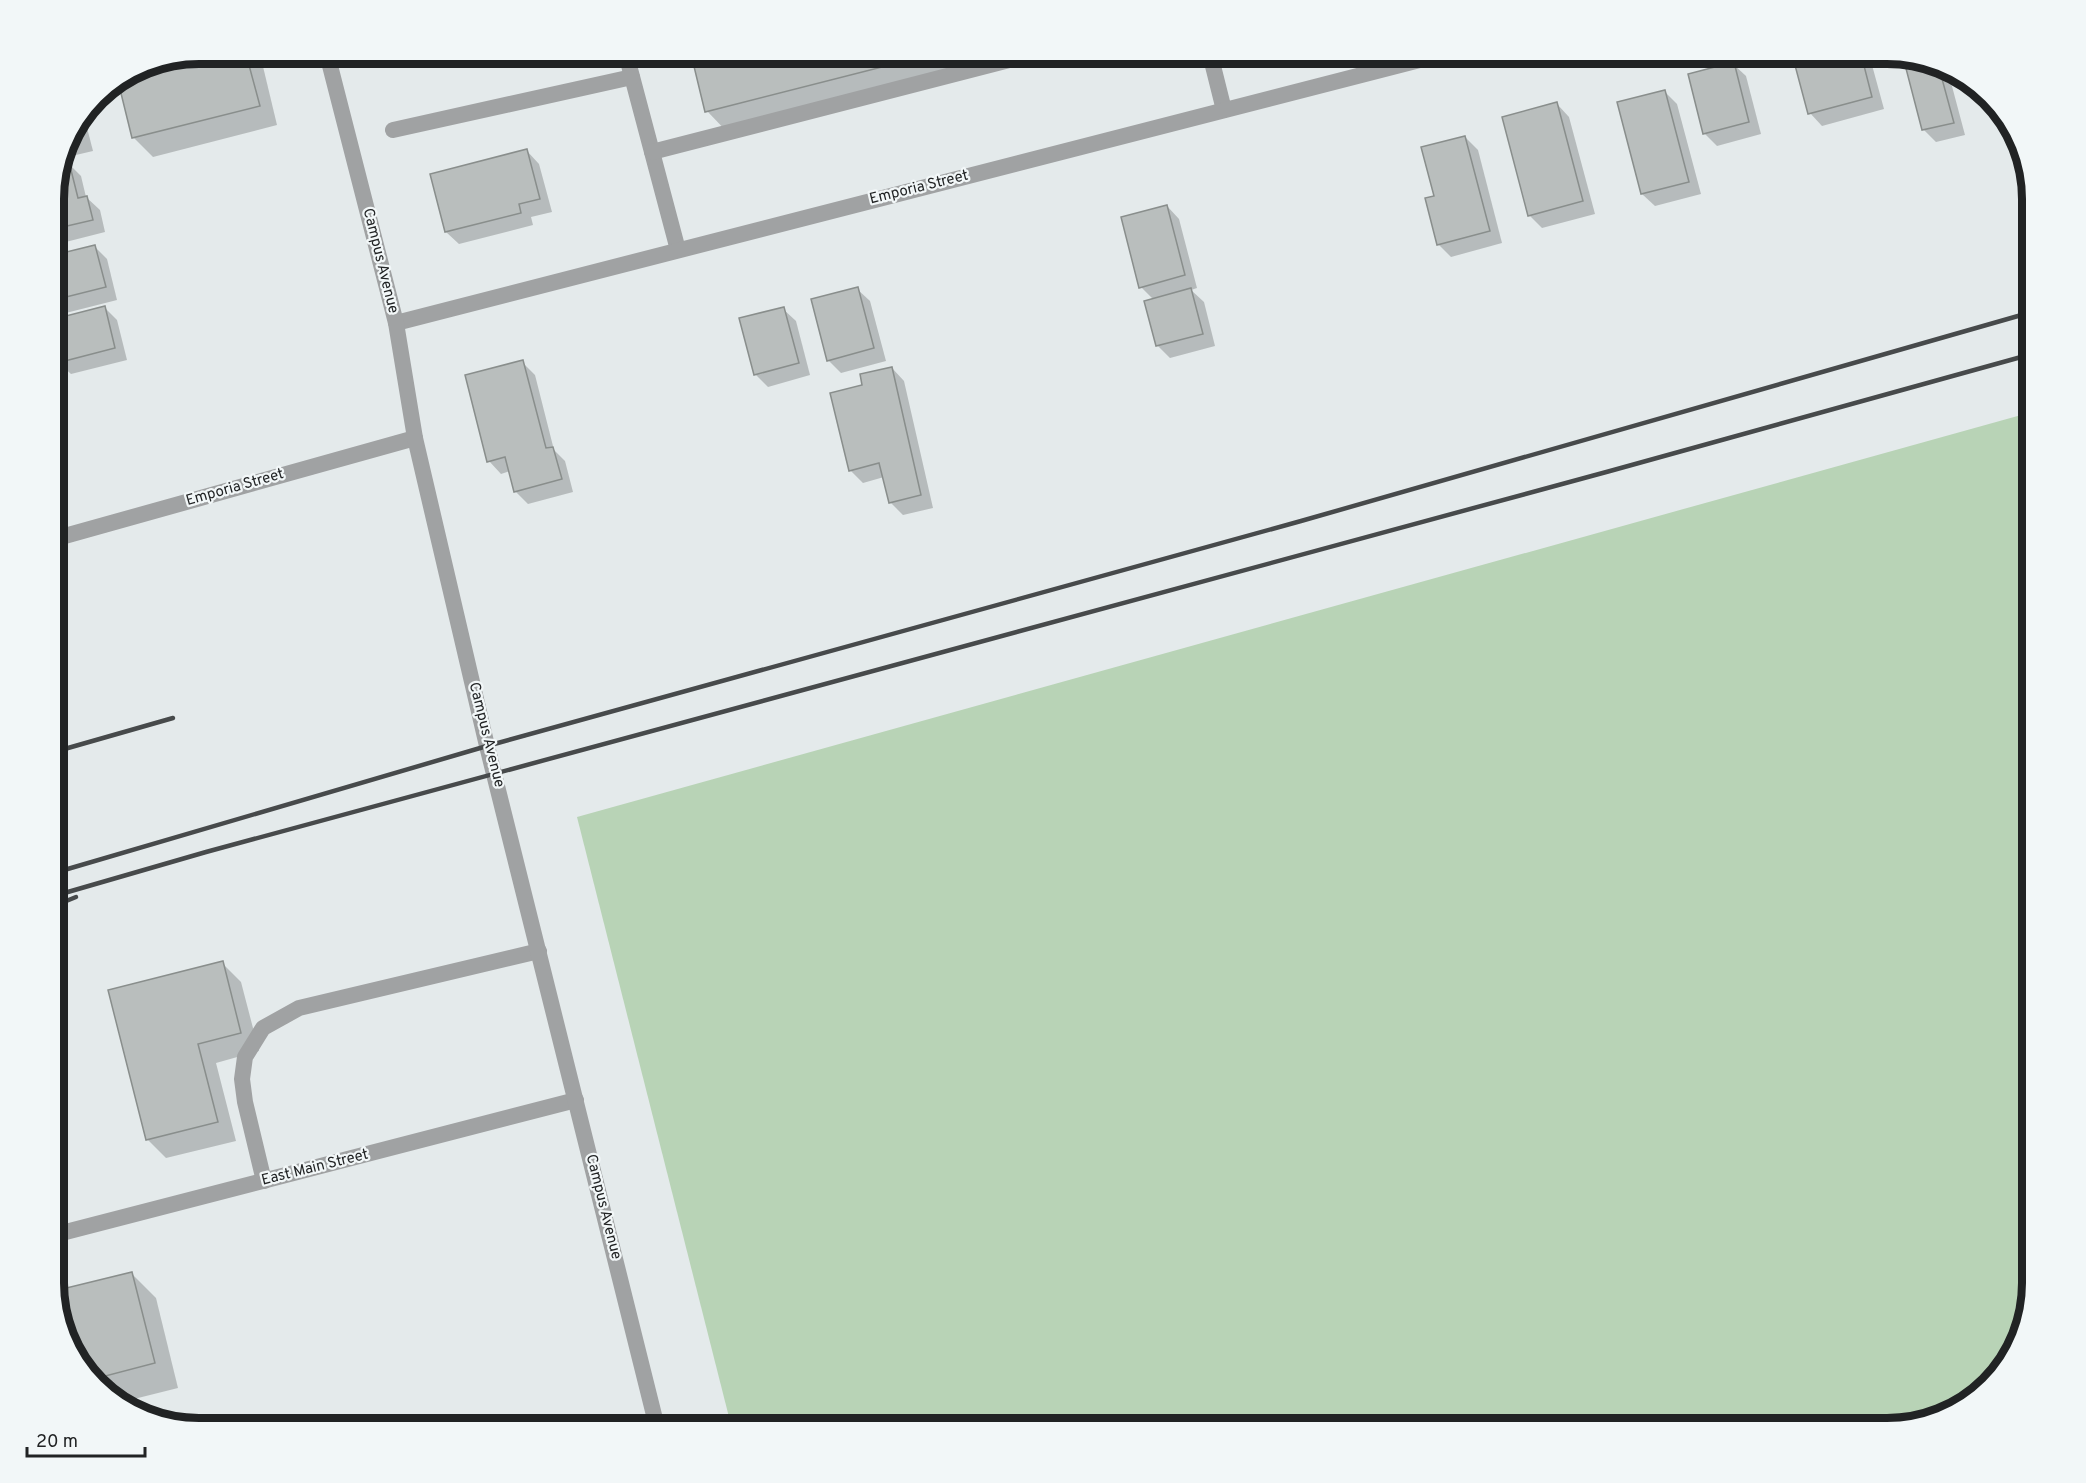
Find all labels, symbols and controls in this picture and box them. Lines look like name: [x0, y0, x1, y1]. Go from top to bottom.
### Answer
street label: Emporia Street: [868, 167, 970, 209]
street label: Campus Avenue: [358, 206, 402, 316]
street label: Emporia Street: [184, 465, 286, 511]
street label: Campus Avenue: [464, 680, 508, 790]
street label: East Main Street: [260, 1146, 370, 1190]
street label: Campus Avenue: [581, 1152, 625, 1262]
scale bar: [27, 1420, 146, 1458]
text: 20 m: [36, 1431, 78, 1454]

